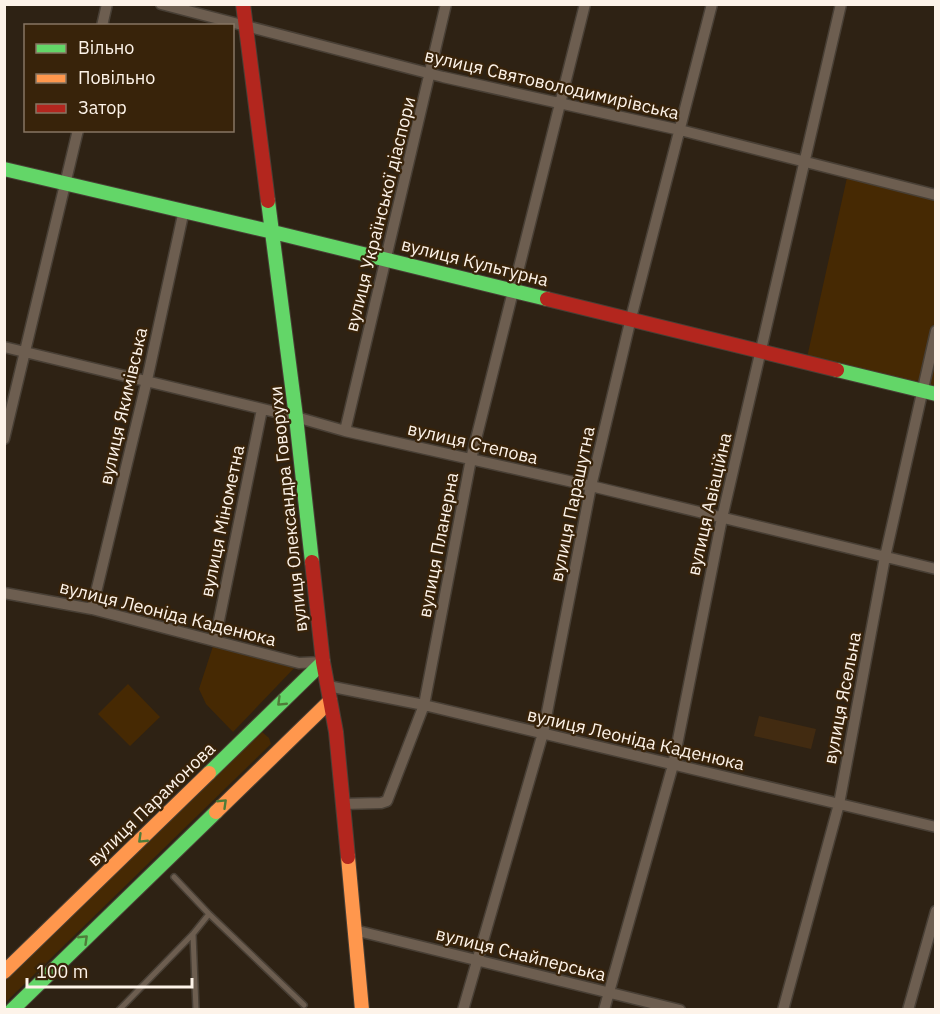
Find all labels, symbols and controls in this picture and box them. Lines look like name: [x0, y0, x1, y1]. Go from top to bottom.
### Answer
legend: [24, 24, 234, 132]
text: Вільно: [78, 36, 134, 59]
street label: вулиця Святоволодимирівська: [422, 43, 682, 125]
text: Повільно: [78, 66, 155, 89]
street label: вулиця Української діаспори: [340, 94, 420, 334]
text: Затор: [78, 96, 127, 119]
street label: вулиця Культурна: [399, 233, 551, 292]
street label: вулиця Якимівська: [94, 325, 152, 487]
street label: вулиця Олександра Говорухи: [264, 385, 312, 633]
street label: вулиця Степова: [405, 417, 541, 469]
street label: вулиця Парашутна: [544, 424, 600, 584]
street label: вулиця Авіаційна: [681, 430, 737, 578]
street label: вулиця Мінометна: [195, 443, 249, 599]
street label: вулиця Планерна: [413, 470, 463, 620]
street label: вулиця Леоніда Каденюка: [57, 575, 279, 651]
street label: вулиця Ясельна: [818, 630, 866, 766]
one-way arrow: [278, 695, 289, 706]
street label: вулиця Леоніда Каденюка: [525, 703, 747, 775]
street label: вулиця Парамонова: [82, 737, 220, 871]
one-way arrow: [216, 799, 227, 810]
one-way arrow: [138, 831, 149, 842]
street label: вулиця Снайперська: [434, 922, 609, 986]
one-way arrow: [78, 935, 88, 946]
scale bar: [27, 951, 192, 989]
text: 100 m: [36, 960, 88, 983]

